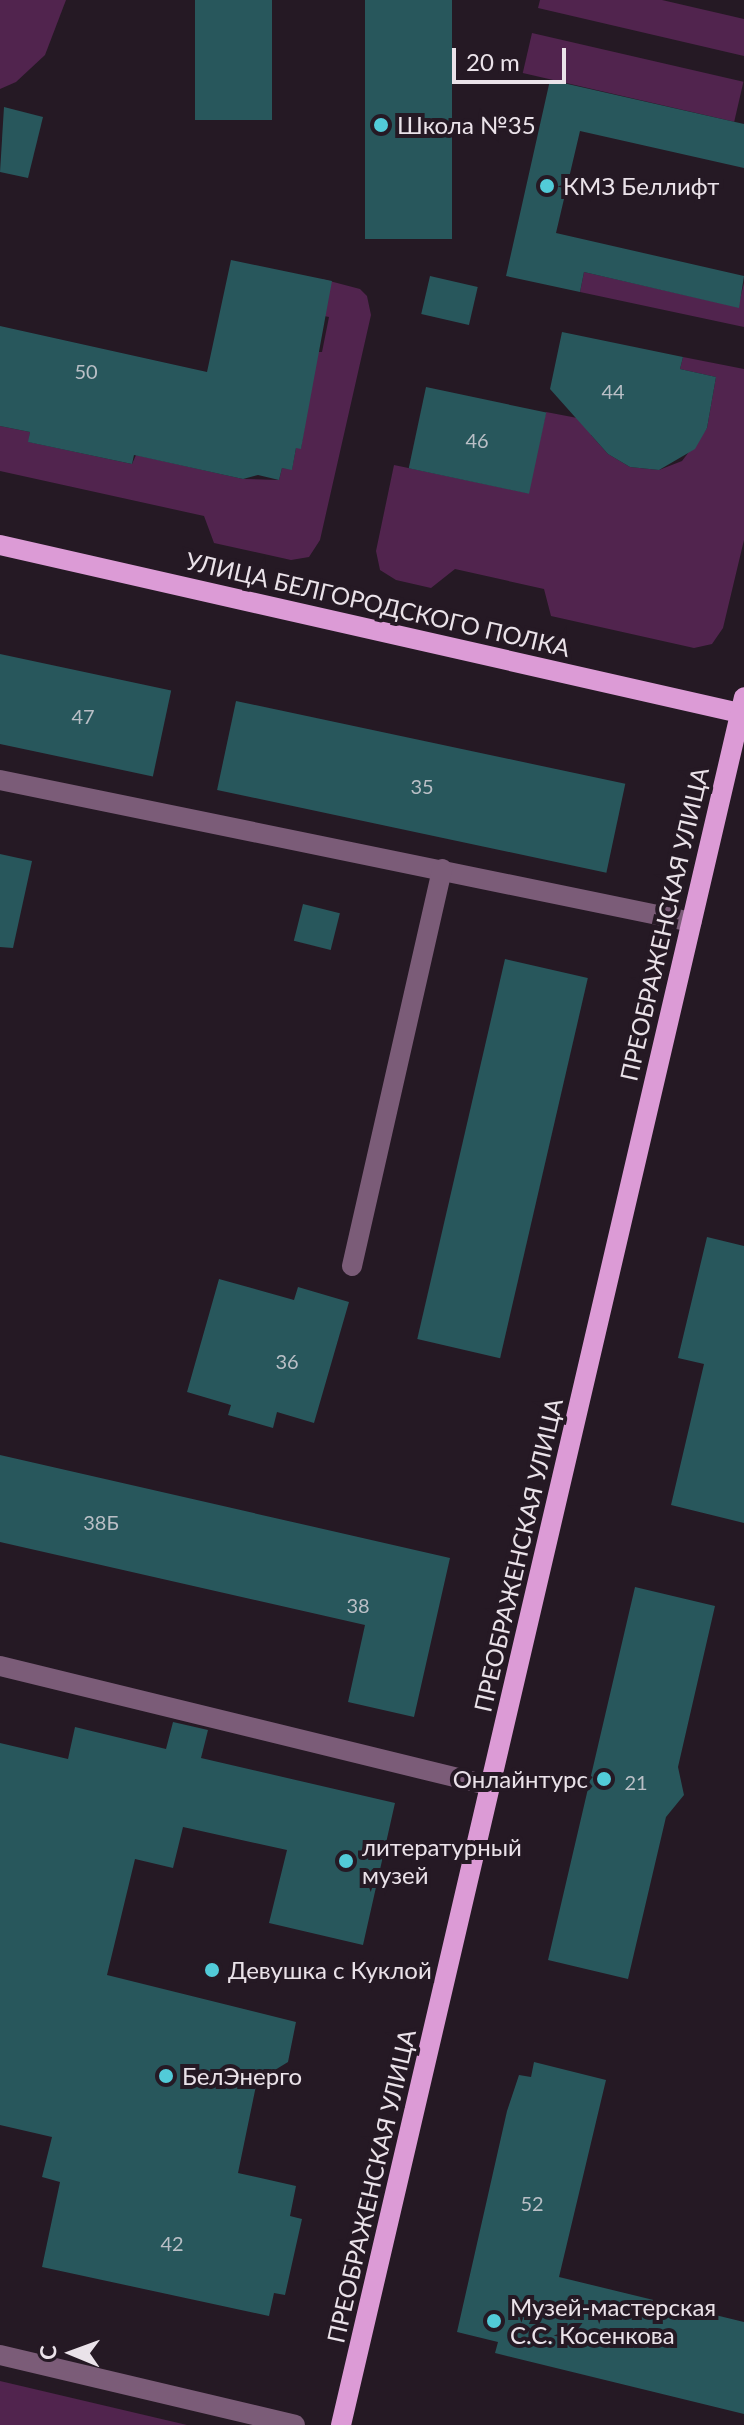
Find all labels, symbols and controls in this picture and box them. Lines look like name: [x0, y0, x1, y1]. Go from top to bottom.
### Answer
scale bar: [456, 32, 570, 82]
text: 20 m: [466, 47, 520, 76]
place label: Школа №35: [397, 111, 536, 139]
marker: Школа №35: [372, 116, 390, 134]
place label: КМЗ Беллифт: [563, 172, 719, 200]
marker: КМЗ Беллифт: [538, 177, 556, 195]
house number: 50: [74, 359, 98, 383]
house number: 44: [601, 379, 625, 403]
house number: 46: [465, 428, 489, 452]
street label: УЛИЦА БЕЛГОРОДСКОГО ПОЛКА: [183, 546, 573, 662]
house number: 47: [71, 704, 95, 728]
street label: ПРЕОБРАЖЕНСКАЯ УЛИЦА: [614, 764, 714, 1084]
house number: 35: [410, 774, 434, 798]
house number: 36: [275, 1349, 299, 1373]
street label: ПРЕОБРАЖЕНСКАЯ УЛИЦА: [468, 1395, 568, 1715]
house number: 38Б: [83, 1510, 119, 1534]
house number: 38: [346, 1593, 370, 1617]
place label: Онлайнтурс: [453, 1765, 588, 1793]
marker: Онлайнтурс: [595, 1770, 613, 1788]
house number: 21: [624, 1770, 648, 1794]
place label: литературный музей: [362, 1833, 522, 1889]
marker: литературный музей: [337, 1852, 355, 1870]
place label: Девушка с Куклой: [228, 1956, 432, 1984]
marker: Девушка с Куклой: [203, 1961, 221, 1979]
street label: ПРЕОБРАЖЕНСКАЯ УЛИЦА: [321, 2026, 421, 2346]
place label: БелЭнерго: [182, 2062, 302, 2090]
marker: БелЭнерго: [157, 2067, 175, 2085]
house number: 52: [520, 2191, 544, 2215]
house number: 42: [160, 2231, 184, 2255]
place label: Музей-мастерская С.С. Косенкова: [510, 2293, 716, 2349]
marker: Музей-мастерская С.С. Косенкова: [485, 2312, 503, 2330]
north arrow: [32, 2313, 112, 2393]
text: С: [34, 2345, 61, 2360]

